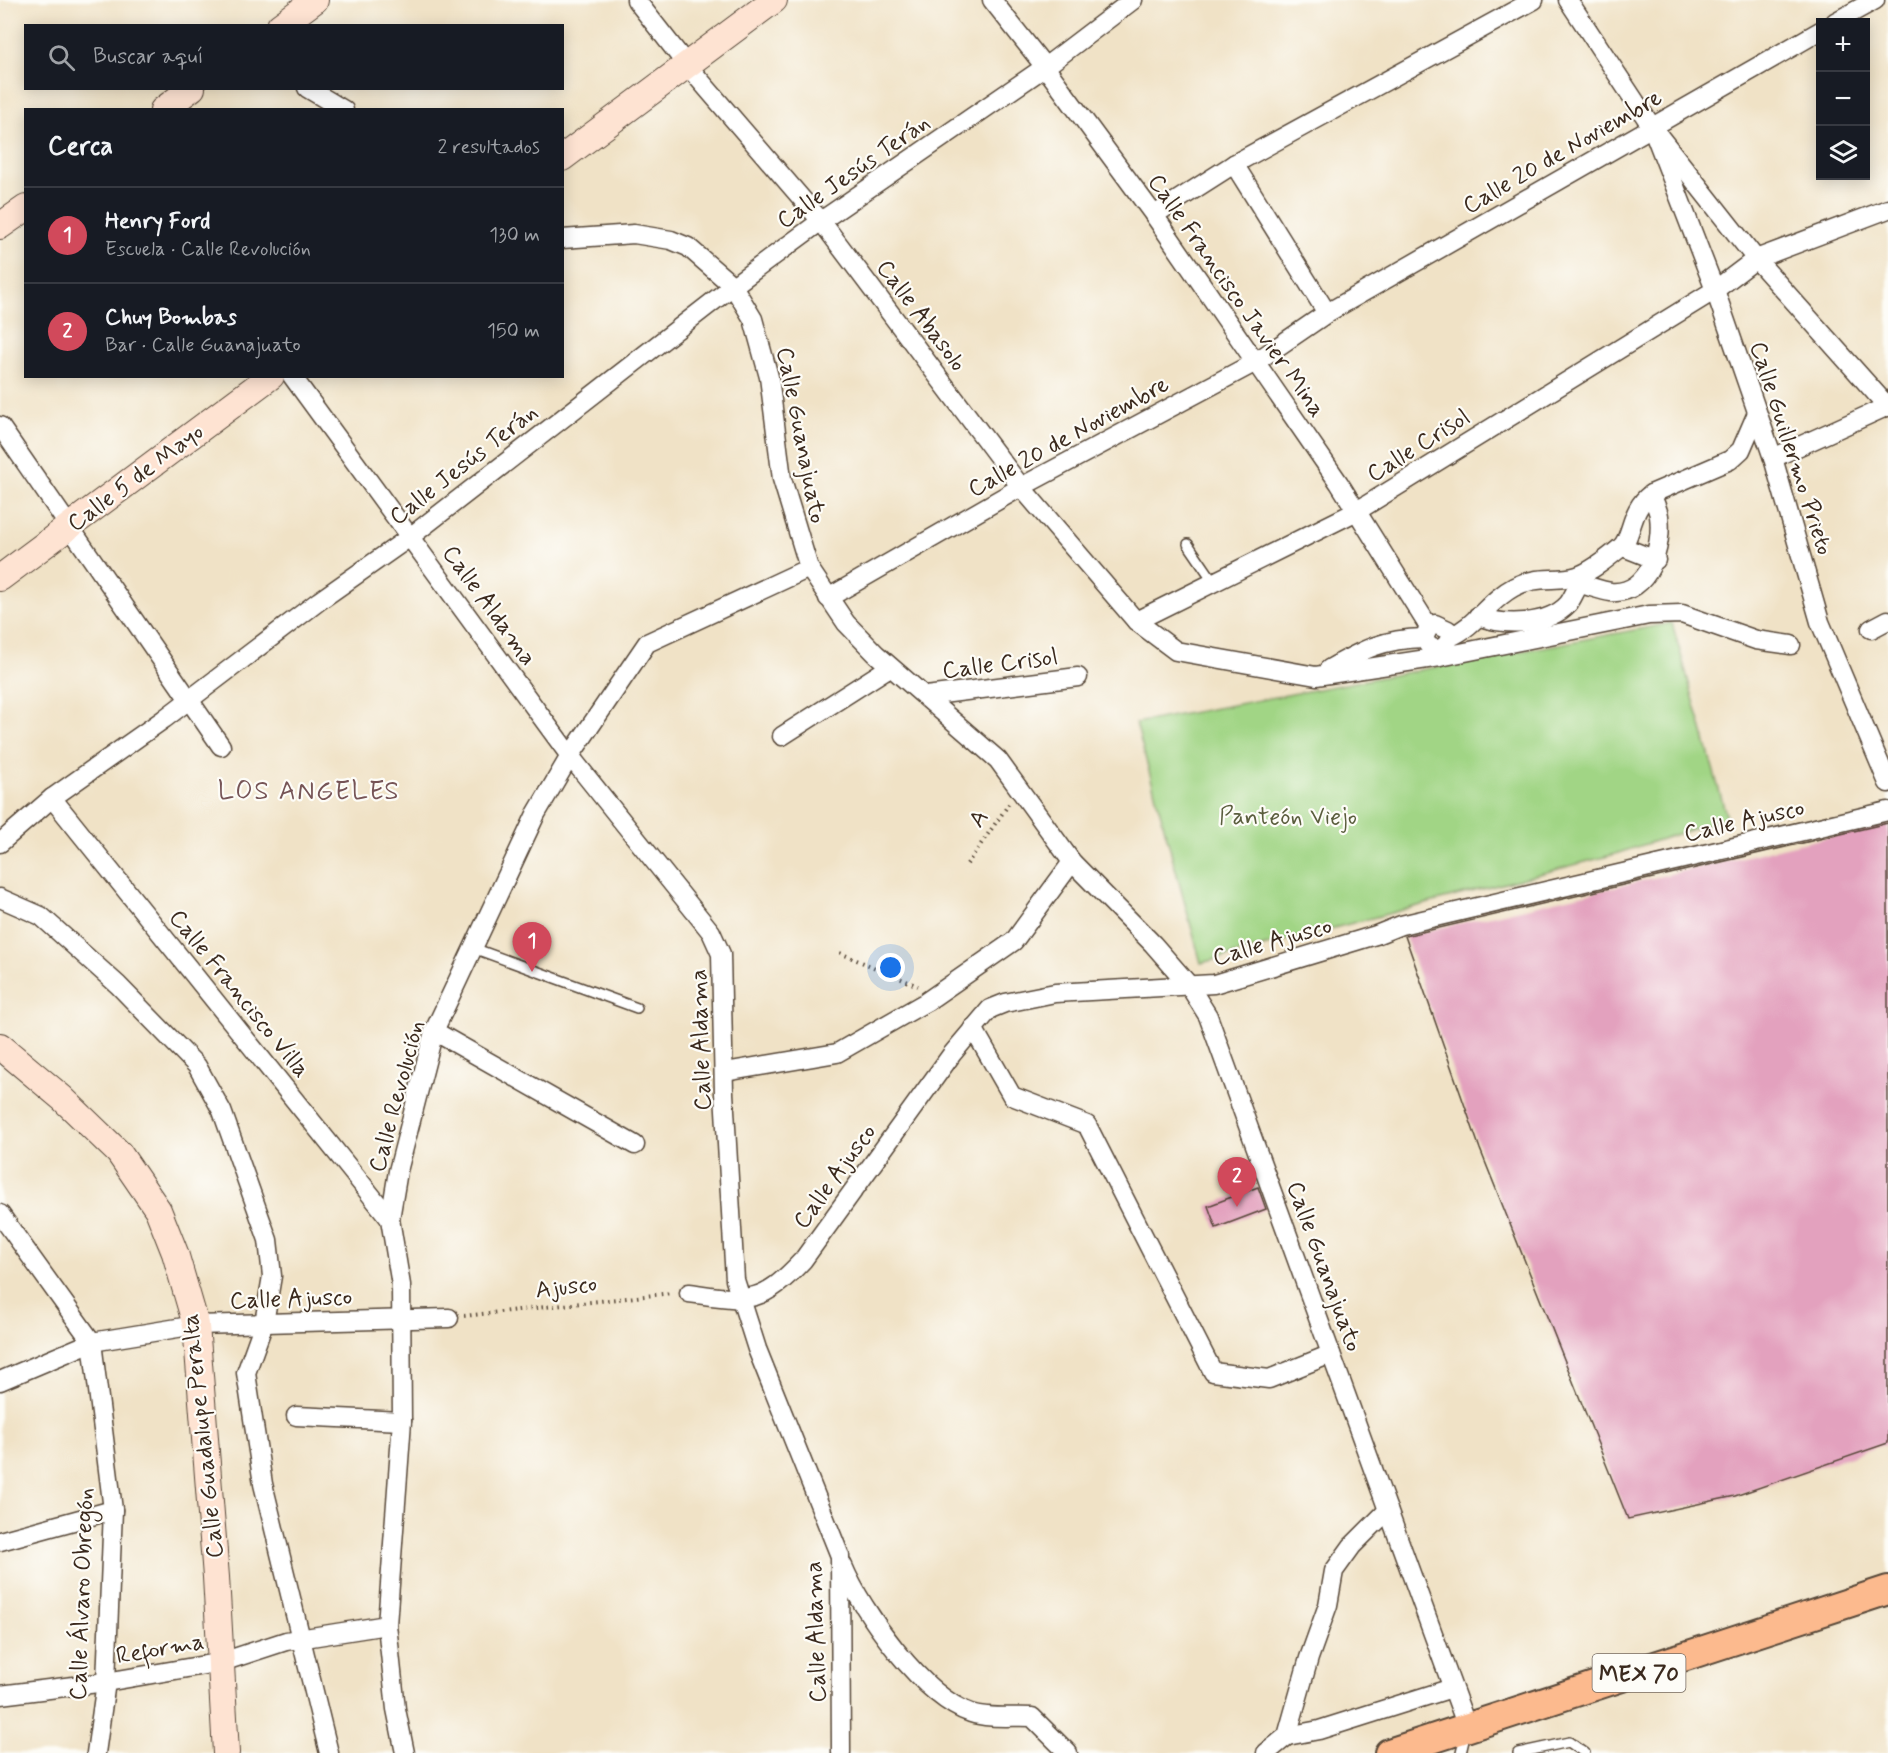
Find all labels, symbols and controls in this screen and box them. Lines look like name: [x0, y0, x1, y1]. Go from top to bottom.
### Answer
map controls: [1816, 18, 1870, 180]
button: +: [1816, 18, 1870, 72]
search box: [24, 24, 564, 90]
icon: search: [45, 41, 78, 74]
text: Buscar aquí: [93, 43, 204, 71]
button: −: [1816, 72, 1870, 126]
street label: Calle 20 de Noviembre: [1458, 83, 1668, 222]
street label: Calle Jesús Terán: [771, 108, 937, 237]
button: layers: [1816, 126, 1870, 180]
text: Cerca: [48, 130, 113, 164]
text: 2 resultados: [437, 134, 540, 161]
street label: Calle Francisco Javier Mina: [1140, 168, 1332, 424]
text: Henry Ford: [105, 208, 210, 236]
text: 1: [63, 222, 72, 249]
text: 130 m: [489, 222, 540, 249]
text: Escuela · Calle Revolución: [105, 236, 311, 263]
street label: Calle Abasolo: [869, 254, 973, 378]
text: Chuy Bombas: [105, 304, 237, 332]
text: 2: [63, 318, 72, 345]
text: 150 m: [487, 318, 540, 345]
text: Bar · Calle Guanajuato: [105, 332, 301, 359]
street label: Calle Guillermo Prieto: [1741, 338, 1840, 559]
street label: Calle Guanajuato: [768, 344, 833, 526]
street label: Calle 20 de Noviembre: [963, 369, 1175, 505]
street label: Calle Jesús Terán: [383, 397, 544, 533]
street label: Calle Crisol: [1361, 402, 1476, 490]
street label: Calle 5 de Mayo: [62, 417, 210, 540]
street label: Calle Aldama: [435, 539, 543, 672]
street label: Calle Crisol: [941, 642, 1060, 687]
district label: LOS ANGELES: [218, 775, 400, 809]
street label: Calle Ajusco: [1681, 793, 1808, 850]
park label: Panteón Viejo: [1219, 802, 1357, 833]
street label: A: [962, 804, 996, 834]
street label: Calle Francisco Villa: [161, 903, 316, 1085]
street label: Calle Ajusco: [1209, 911, 1336, 974]
pin: 1: [512, 922, 552, 972]
your location: [876, 953, 905, 982]
street label: Calle Aldama: [684, 969, 719, 1111]
street label: Calle Revolución: [362, 1017, 433, 1176]
street label: Calle Ajusco: [787, 1118, 884, 1236]
pin: 2: [1218, 1158, 1256, 1207]
street label: Calle Guanajuato: [1278, 1177, 1369, 1356]
street label: Ajusco: [534, 1268, 599, 1307]
street label: Calle Ajusco: [229, 1282, 353, 1317]
street label: Calle Guadalupe Peralta: [175, 1312, 232, 1560]
street label: Calle Álvaro Obregón: [62, 1487, 104, 1701]
street label: Calle Aldama: [799, 1561, 834, 1703]
street label: Reforma: [114, 1626, 207, 1674]
road number: MEX 70: [1592, 1654, 1686, 1692]

